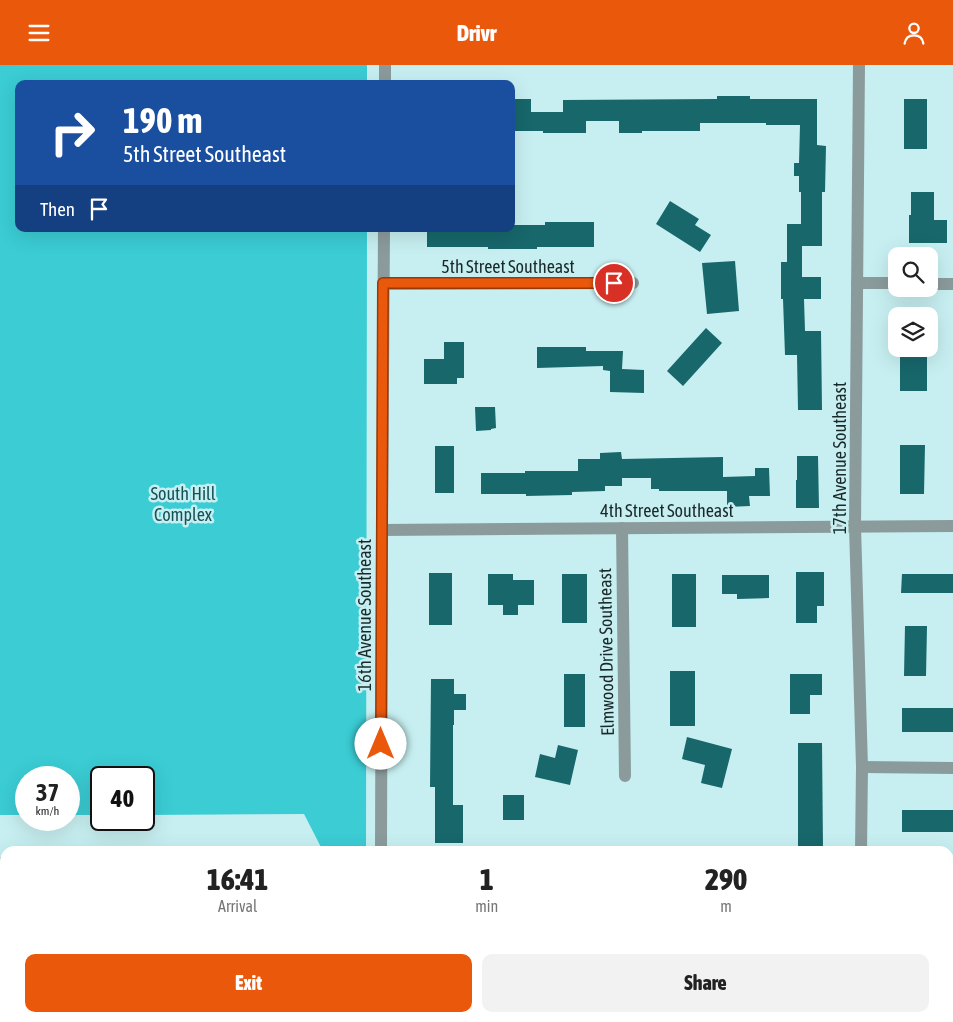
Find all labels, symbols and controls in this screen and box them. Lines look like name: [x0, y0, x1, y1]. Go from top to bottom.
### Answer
icon: menu: [25, 19, 53, 47]
icon: person: [900, 19, 928, 47]
text: Drivr: [457, 20, 496, 46]
icon: right: [40, 100, 105, 165]
text: 190 m: [123, 100, 202, 140]
text: 5th Street Southeast: [123, 141, 286, 167]
icon: arrive: [85, 195, 113, 223]
text: Then: [40, 198, 75, 220]
map controls: [888, 247, 938, 357]
button: search: [888, 247, 938, 297]
street label: 5th Street Southeast: [441, 256, 575, 277]
pin: [593, 262, 635, 304]
icon: arrive: [600, 269, 628, 297]
button: layers: [888, 307, 938, 357]
street label: 17th Avenue Southeast: [829, 382, 850, 534]
park label: South Hill Complex: [150, 483, 216, 525]
street label: 4th Street Southeast: [600, 500, 734, 521]
street label: 16th Avenue Southeast: [354, 539, 375, 691]
street label: Elmwood Drive Southeast: [594, 568, 618, 736]
position arrow: [354, 717, 406, 769]
speed limit sign: 40: [90, 766, 155, 831]
text: 37: [36, 778, 59, 806]
text: km/h: [36, 804, 59, 818]
text: 16:41: [207, 862, 268, 896]
text: 1: [480, 862, 494, 896]
text: 290: [705, 862, 747, 896]
text: Arrival: [218, 897, 257, 915]
text: min: [475, 897, 498, 915]
text: m: [720, 897, 732, 915]
button: Exit: [25, 954, 472, 1012]
button: Share: [482, 954, 929, 1012]

